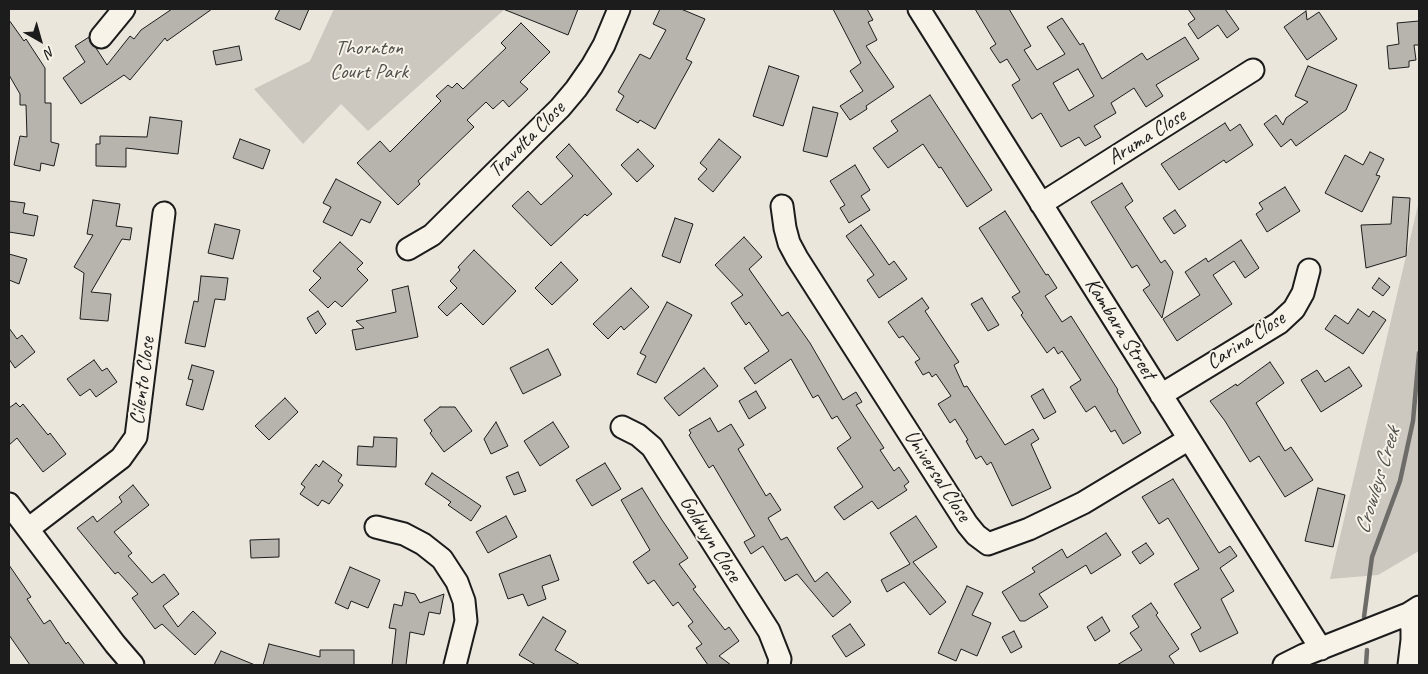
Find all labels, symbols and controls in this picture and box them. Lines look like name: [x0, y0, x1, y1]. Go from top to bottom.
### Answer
north arrow: [15, 15, 65, 65]
park label: Thornton Court Park: [330, 35, 408, 85]
text: N: [41, 43, 58, 62]
street label: Travolta Close: [483, 96, 571, 184]
street label: Aruma Close: [1103, 103, 1191, 171]
street label: Kambara Street: [1079, 274, 1161, 384]
street label: Carina Close: [1202, 306, 1290, 376]
street label: Cilento Close: [125, 336, 161, 426]
street label: Universal Close: [898, 425, 976, 527]
water label: Crowleys Creek: [1349, 425, 1407, 537]
street label: Goldwyn Close: [674, 491, 746, 587]

